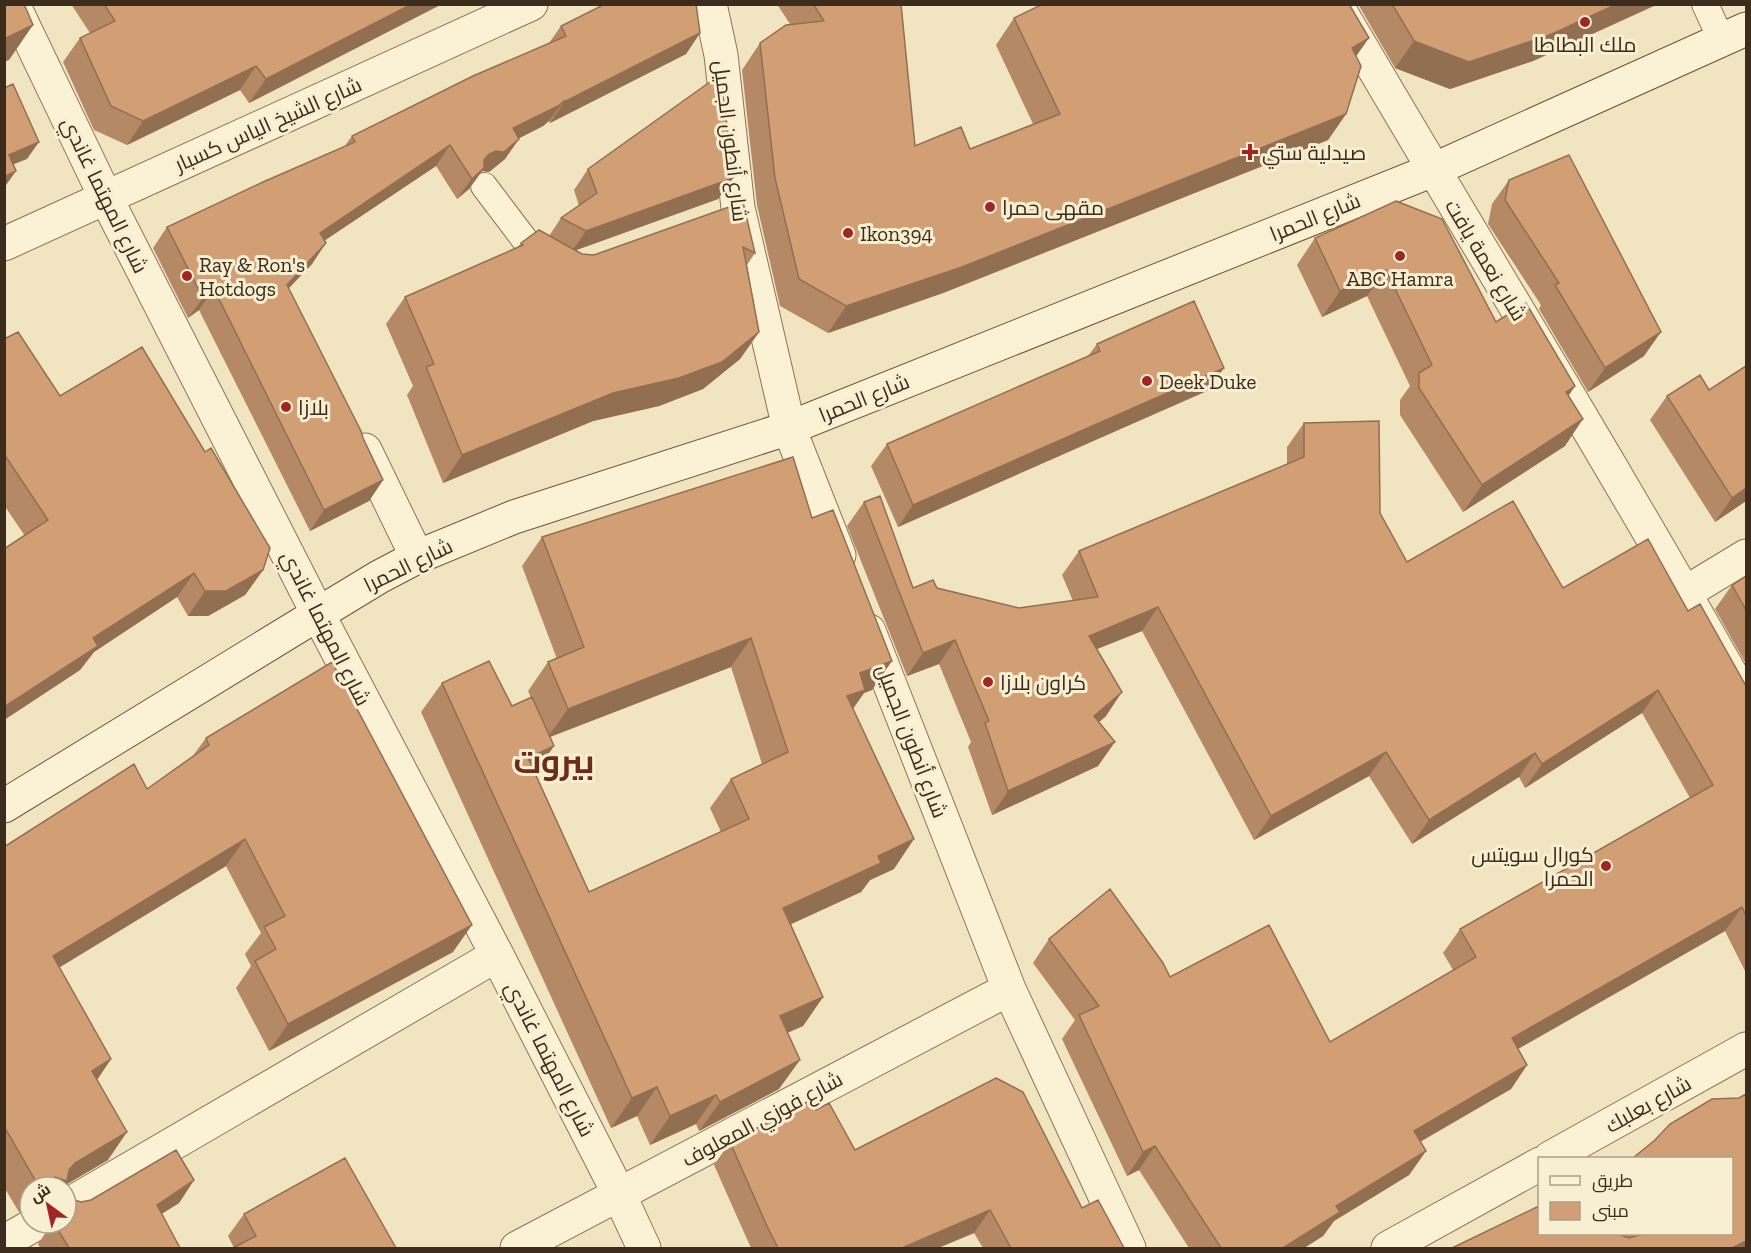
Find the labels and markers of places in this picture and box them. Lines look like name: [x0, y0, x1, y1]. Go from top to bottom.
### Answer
marker: ملك البطاطا: [1578, 15, 1592, 29]
place label: ملك البطاطا: [1533, 32, 1637, 57]
place label: صيدلية ستي: [1262, 140, 1366, 169]
marker: صيدلية ستي: [1243, 145, 1257, 159]
place label: مقهى حمرا: [1002, 195, 1104, 221]
marker: مقهى حمرا: [983, 200, 997, 214]
place label: Ikon394: [860, 221, 933, 246]
marker: Ikon394: [841, 226, 855, 240]
marker: ABC Hamra: [1393, 249, 1407, 263]
place label: Ray & Ron's Hotdogs: [199, 252, 305, 301]
place label: ABC Hamra: [1346, 266, 1454, 291]
marker: Ray & Ron's Hotdogs: [180, 269, 194, 283]
place label: Deek Duke: [1159, 369, 1256, 394]
marker: Deek Duke: [1140, 374, 1154, 388]
place label: بلازا: [298, 395, 329, 420]
marker: بلازا: [279, 400, 293, 414]
place label: كراون بلازا: [1000, 670, 1086, 696]
marker: كراون بلازا: [981, 675, 995, 689]
place label: كورال سويتس الحمرا: [1471, 842, 1594, 891]
marker: كورال سويتس الحمرا: [1599, 859, 1613, 873]

